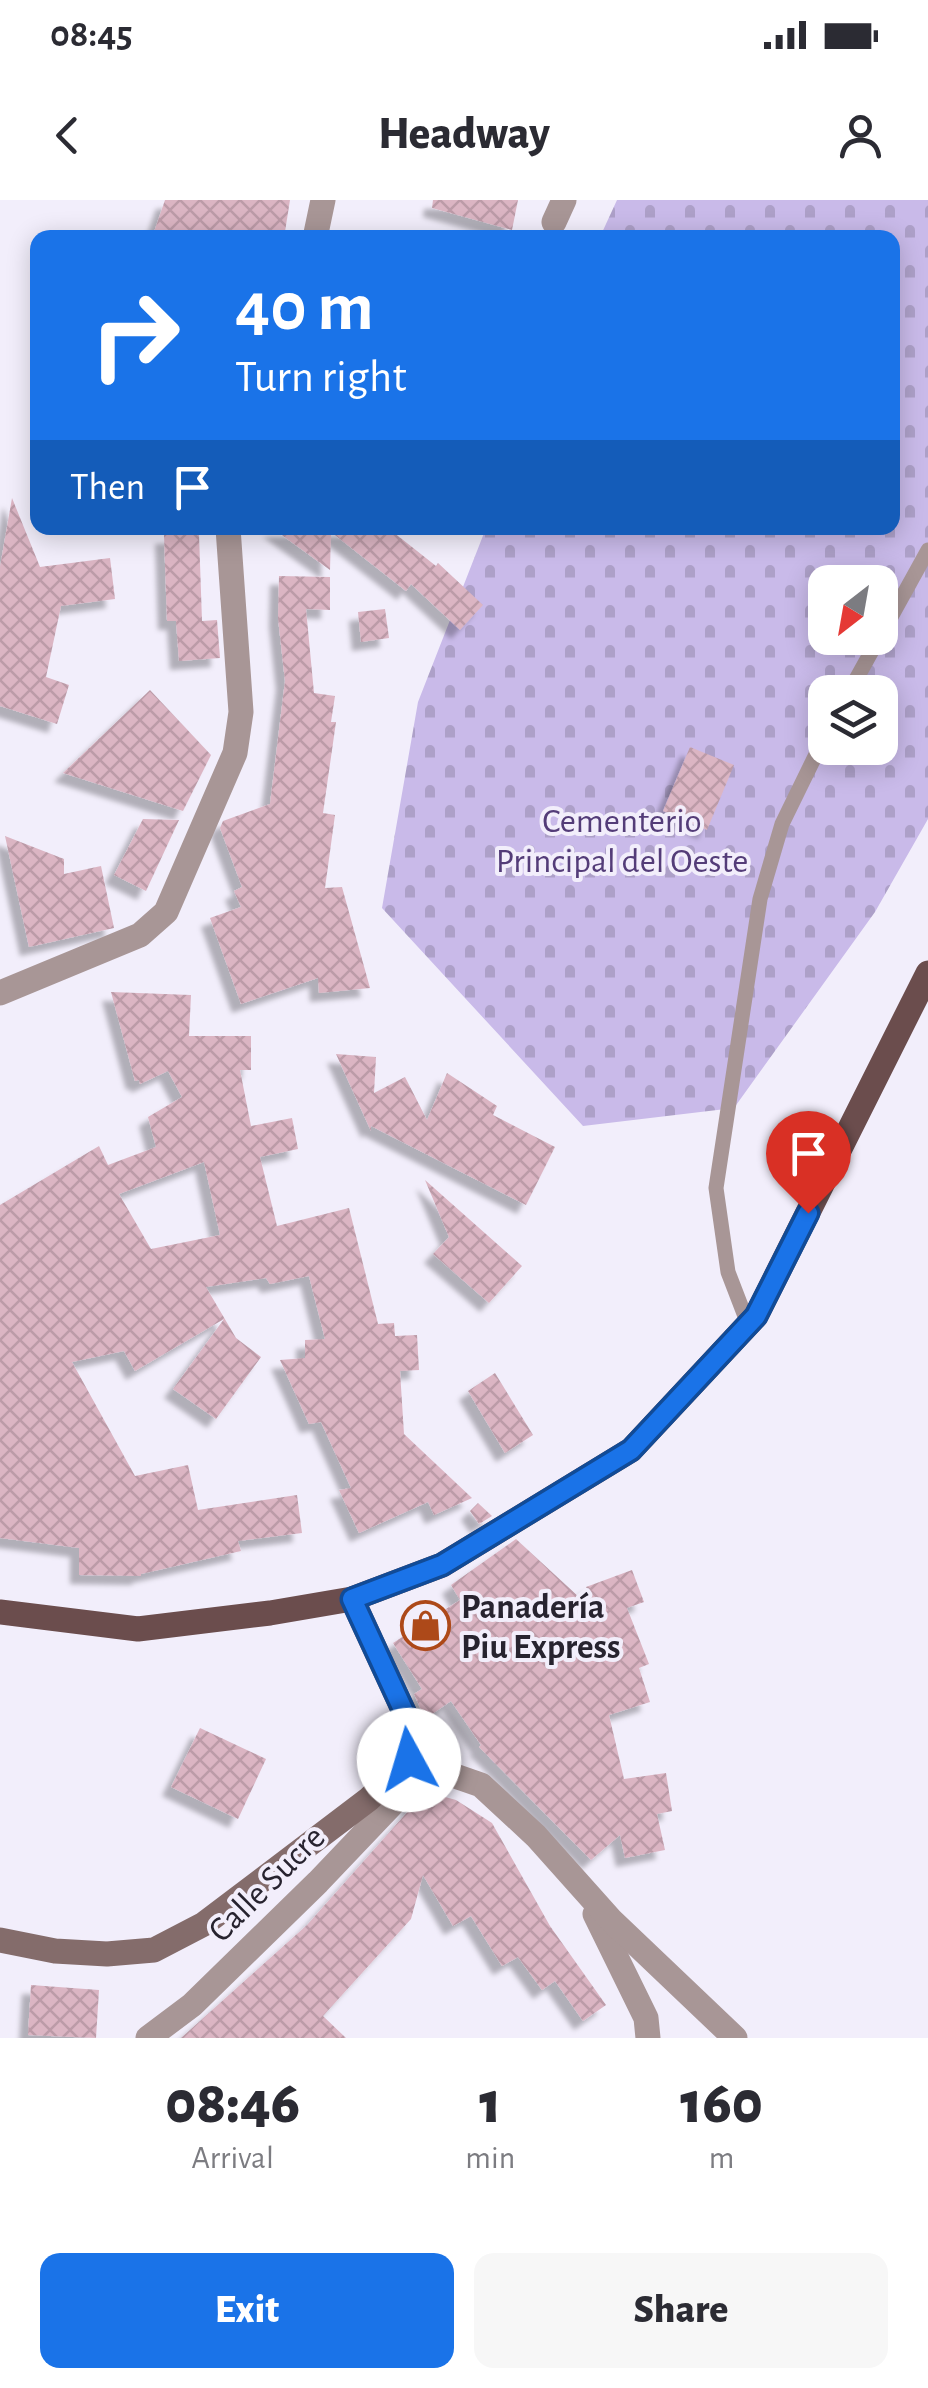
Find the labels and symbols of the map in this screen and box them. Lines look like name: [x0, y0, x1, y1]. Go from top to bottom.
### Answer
north arrow: [808, 565, 898, 655]
park label: Cementerio Principal del Oeste: [496, 804, 748, 879]
pin: [766, 1111, 851, 1214]
place label: Panadería Piu Express: [461, 1590, 621, 1665]
shop icon: Panadería Piu Express: [400, 1600, 452, 1652]
position arrow: [357, 1708, 461, 1812]
street label: Calle Sucre: [202, 1819, 332, 1949]

